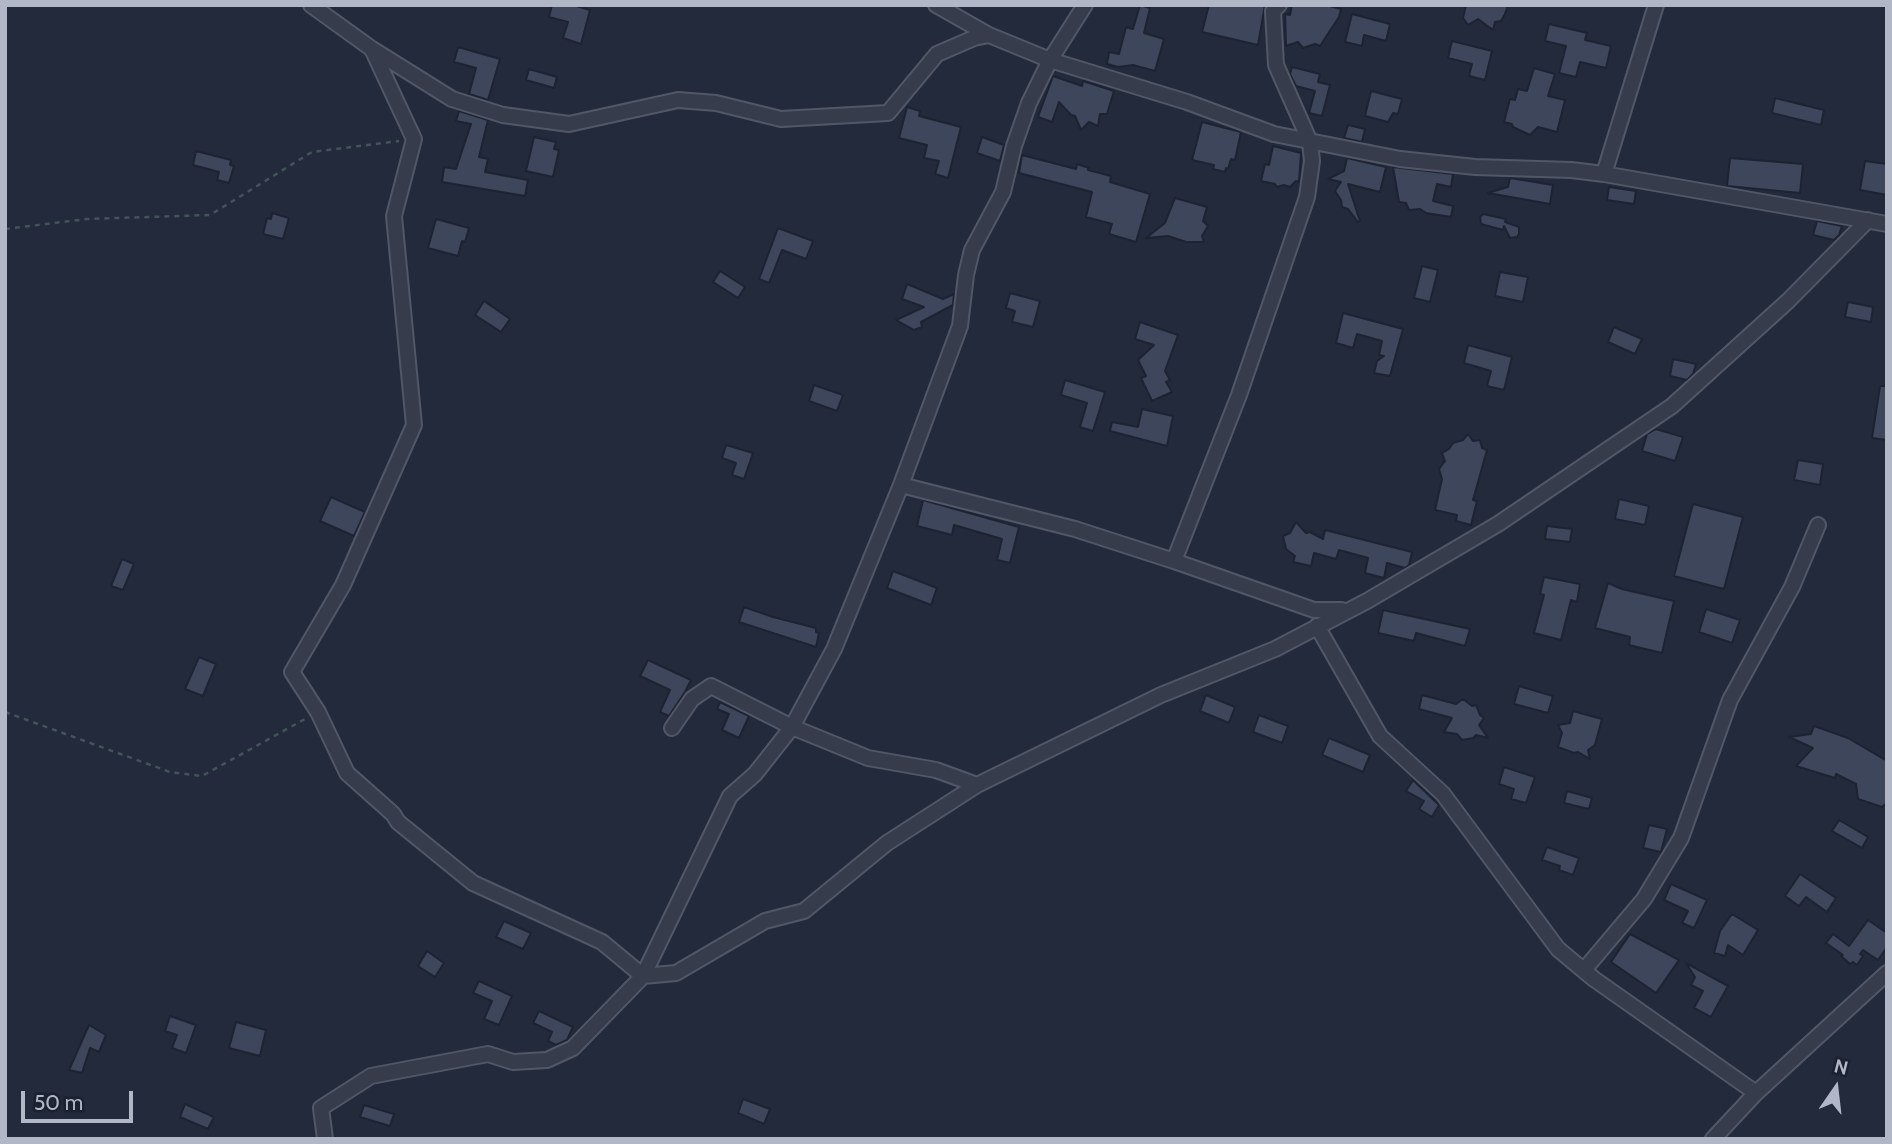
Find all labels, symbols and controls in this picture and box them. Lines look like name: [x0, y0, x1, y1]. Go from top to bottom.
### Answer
north arrow: [1801, 1053, 1871, 1123]
text: N: [1832, 1054, 1851, 1080]
scale bar: [24, 1078, 136, 1122]
text: 50 m: [34, 1090, 83, 1115]

